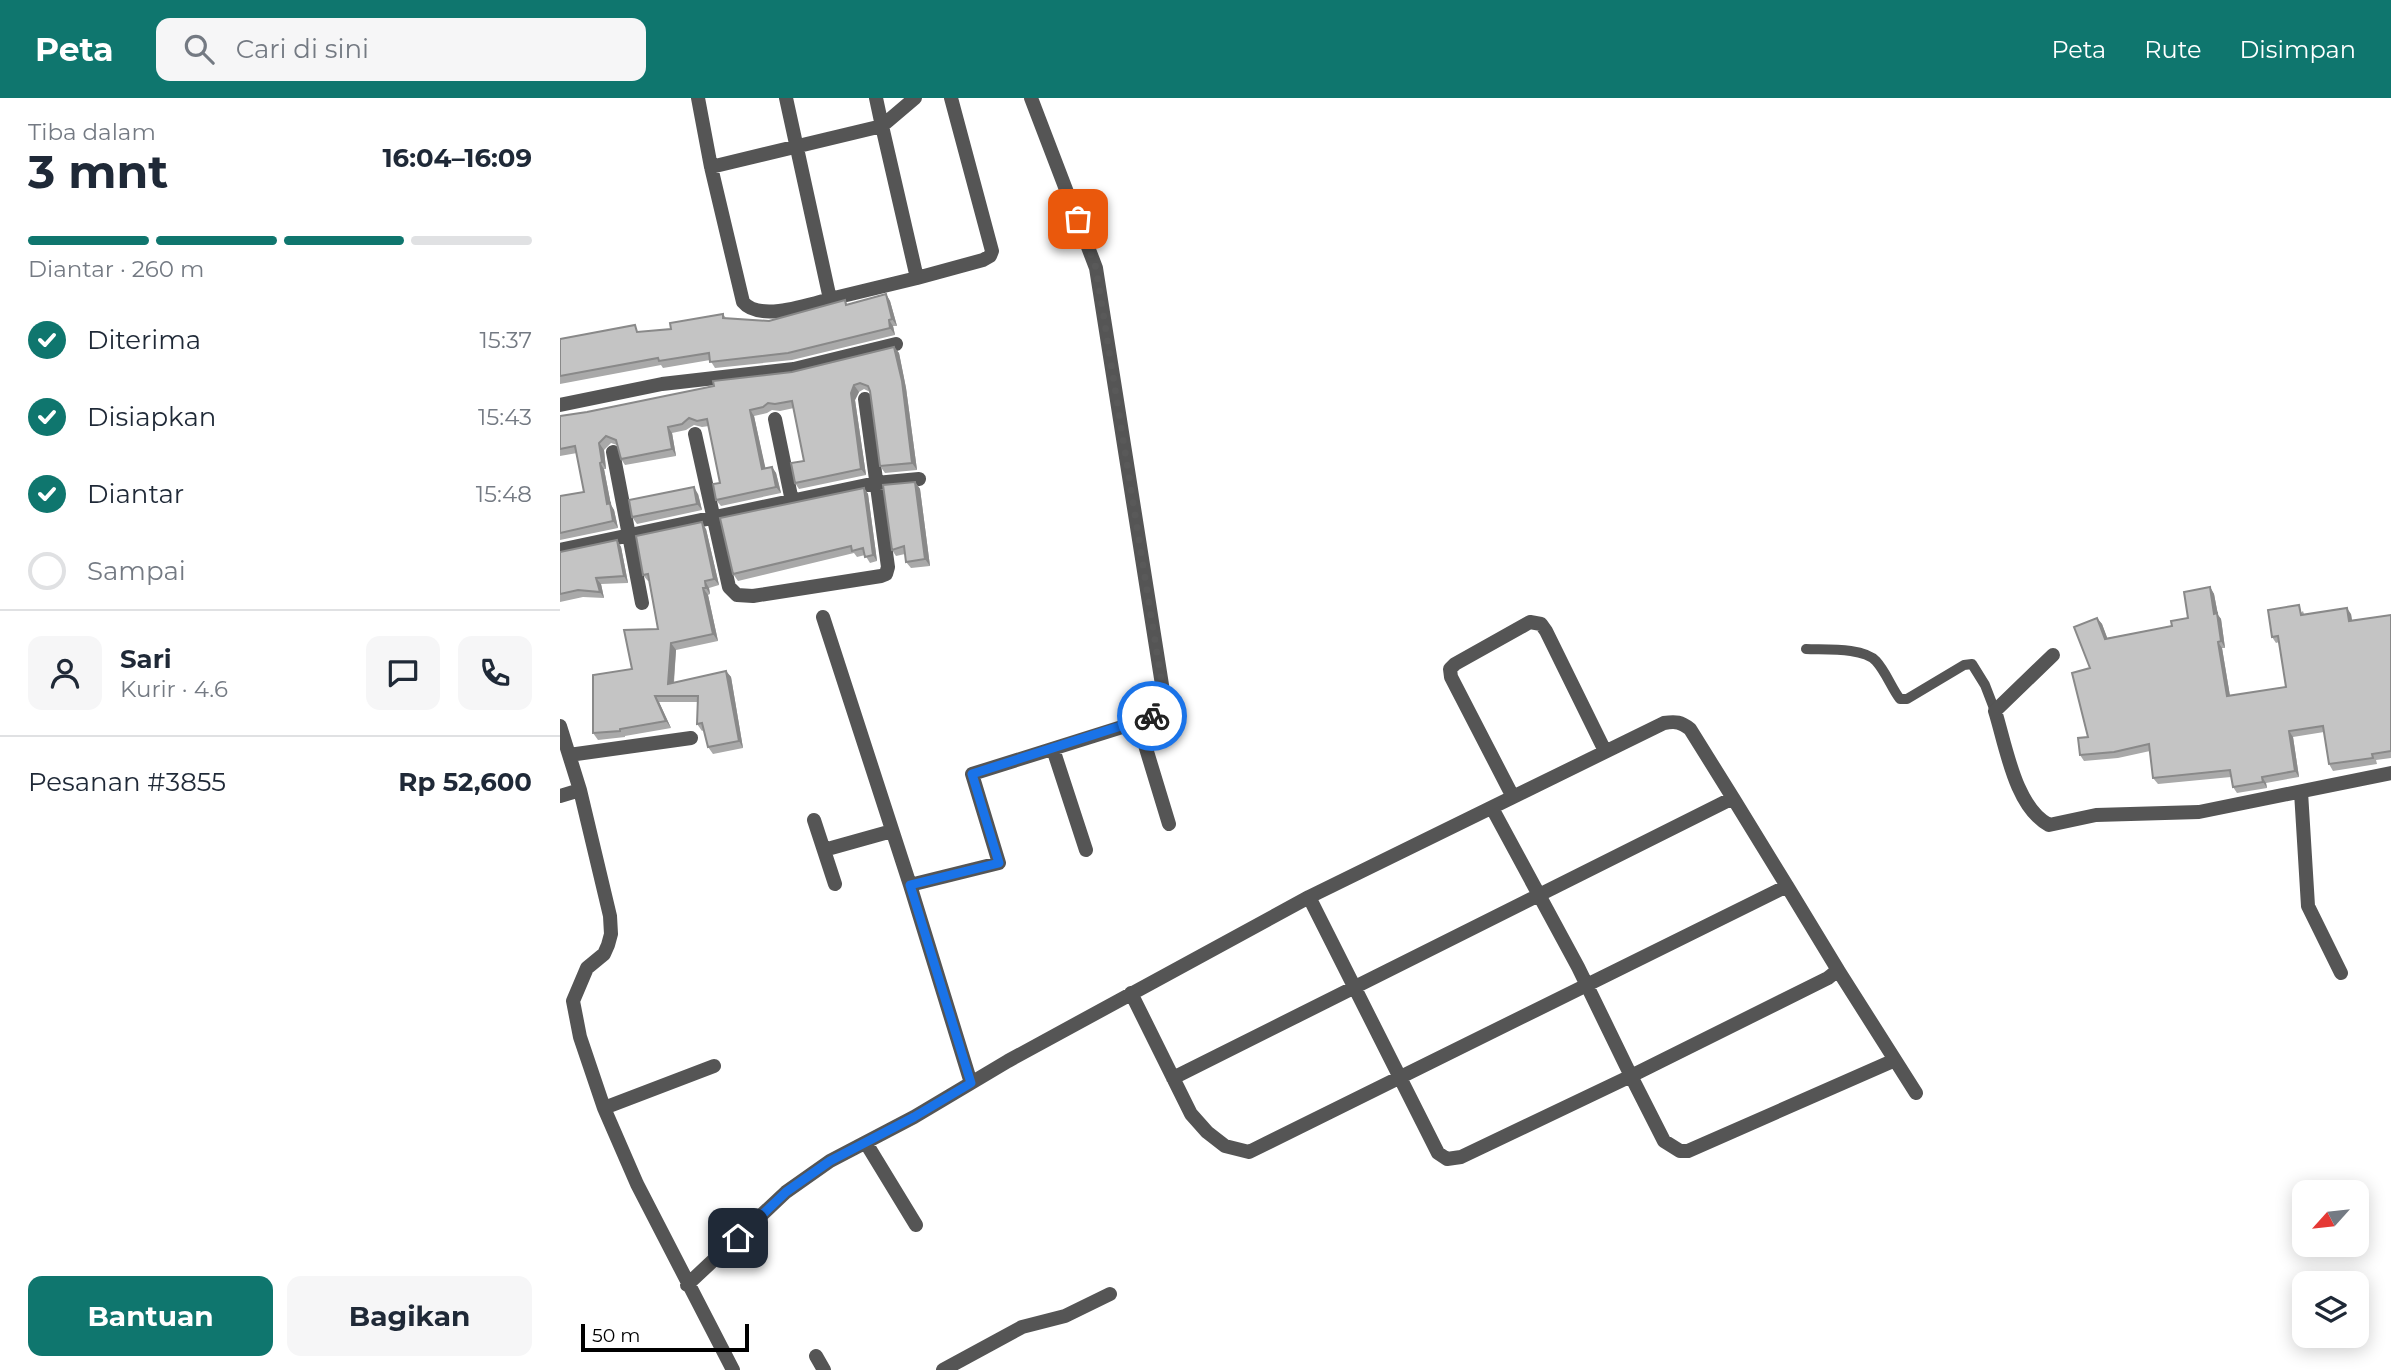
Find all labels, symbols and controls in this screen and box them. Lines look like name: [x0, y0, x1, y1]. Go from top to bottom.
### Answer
search box: [156, 18, 646, 81]
text: Peta: [35, 29, 114, 69]
icon: search: [180, 30, 218, 68]
text: Cari di sini: [236, 33, 369, 65]
text: Peta: [2051, 35, 2106, 64]
text: Rute: [2144, 35, 2202, 64]
text: Disimpan: [2240, 35, 2356, 64]
text: Tiba dalam: [28, 118, 156, 146]
text: 16:04–16:09: [382, 142, 532, 174]
text: 3 mnt: [28, 143, 168, 200]
pin: [1048, 189, 1108, 249]
icon: bag: [1059, 200, 1097, 238]
text: Diantar · 260 m: [28, 255, 205, 283]
icon: check: [28, 321, 66, 359]
text: Diterima: [87, 324, 201, 356]
text: 15:37: [480, 326, 532, 354]
icon: check: [28, 398, 66, 436]
text: Disiapkan: [87, 401, 216, 433]
text: 15:43: [478, 403, 532, 431]
icon: check: [28, 475, 66, 513]
text: Diantar: [87, 478, 184, 510]
text: 15:48: [476, 480, 532, 508]
text: Sampai: [87, 555, 186, 587]
button: person: [28, 636, 102, 710]
button: chat: [366, 636, 440, 710]
button: phone: [458, 636, 532, 710]
text: Sari: [120, 643, 172, 675]
text: Kurir · 4.6: [120, 675, 228, 703]
courier: [1117, 681, 1187, 751]
icon: bike: [1133, 697, 1171, 735]
text: Pesanan #3855: [28, 766, 226, 798]
text: Rp 52,600: [398, 766, 532, 798]
north arrow: [2292, 1180, 2370, 1256]
map controls: [2292, 1180, 2369, 1348]
pin: [708, 1208, 768, 1268]
icon: home: [719, 1219, 757, 1257]
button: layers: [2292, 1271, 2369, 1348]
button: Bantuan: [28, 1276, 273, 1356]
button: Bagikan: [287, 1276, 532, 1356]
scale bar: [581, 1321, 749, 1353]
text: 50 m: [592, 1324, 640, 1347]

